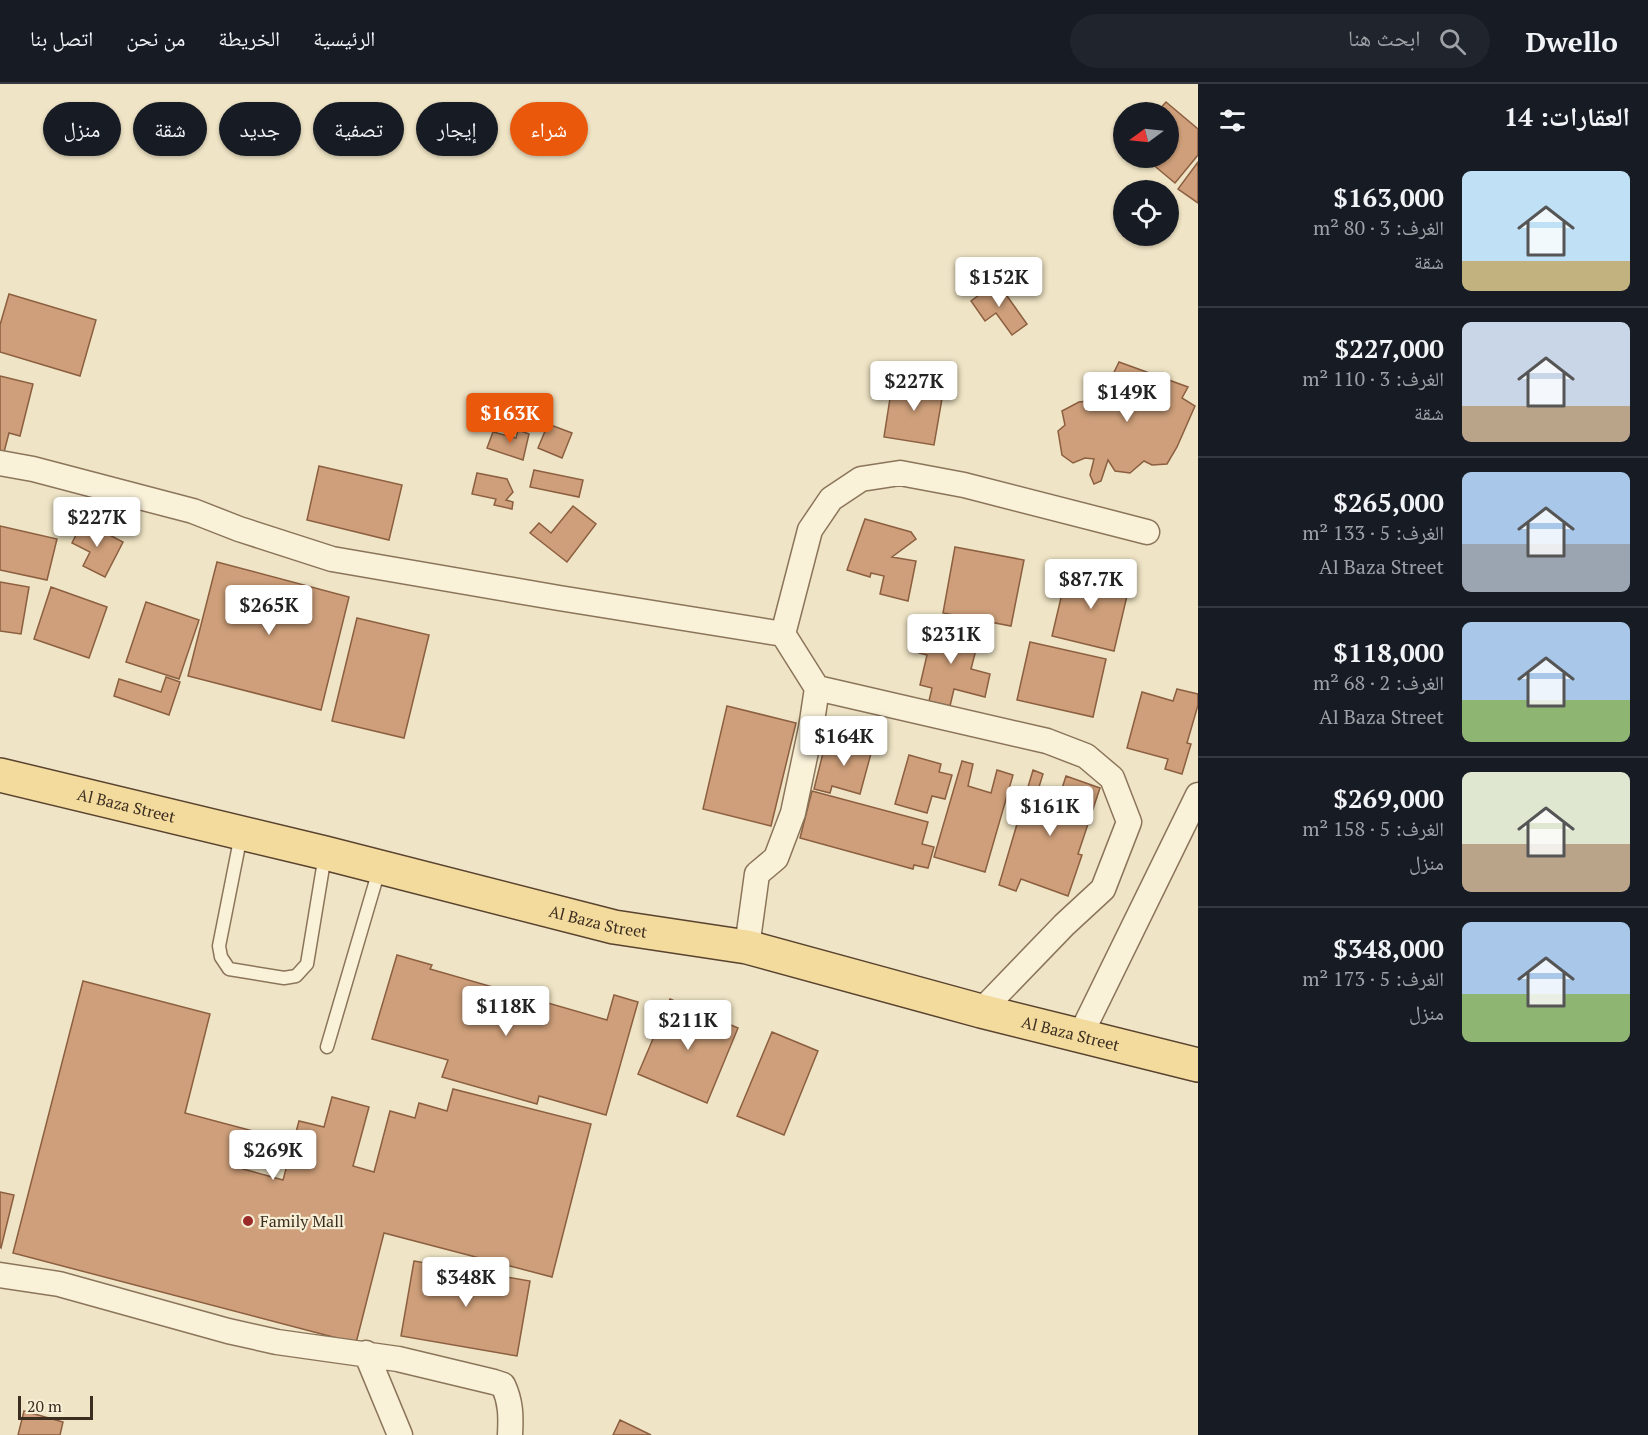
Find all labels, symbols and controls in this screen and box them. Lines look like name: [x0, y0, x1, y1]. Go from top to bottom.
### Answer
search box: [1070, 14, 1490, 68]
text: ابحث هنا: [1348, 23, 1421, 52]
text: Dwello: [1526, 23, 1618, 60]
text: اتصل بنا: [30, 24, 93, 52]
text: من نحن: [126, 24, 185, 52]
text: الخريطة: [218, 24, 280, 52]
text: الرئيسية: [313, 24, 375, 52]
icon: search: [1436, 25, 1469, 58]
text: العقارات: 14: [1504, 99, 1630, 133]
chip: منزل: [43, 102, 121, 156]
chip: شقة: [133, 102, 207, 156]
chip: جديد: [219, 102, 301, 156]
chip: تصفية: [313, 102, 404, 156]
chip: إيجار: [416, 102, 498, 156]
chip: شراء: [510, 102, 588, 156]
north arrow: [1113, 102, 1179, 168]
map controls: [1113, 102, 1179, 246]
icon: filters: [1216, 104, 1249, 137]
button: locate: [1113, 180, 1179, 246]
text: $163,000: [1333, 180, 1444, 214]
icon: home: [1510, 195, 1582, 267]
text: الغرف: 3 · 80 m²: [1313, 214, 1444, 241]
text: شقة: [1414, 248, 1444, 275]
pin: $152K: [957, 257, 1041, 308]
text: $152K: [969, 263, 1029, 290]
text: $227,000: [1335, 331, 1444, 365]
icon: home: [1510, 346, 1582, 418]
pin: $227K: [872, 361, 956, 412]
text: الغرف: 3 · 110 m²: [1302, 365, 1444, 392]
text: $227K: [884, 367, 944, 394]
pin: $149K: [1085, 372, 1169, 423]
text: $149K: [1097, 378, 1157, 405]
pin: $163K: [468, 393, 552, 444]
text: $163K: [480, 399, 540, 426]
text: شقة: [1414, 399, 1444, 426]
text: $265,000: [1333, 485, 1444, 519]
icon: home: [1510, 496, 1582, 568]
pin: $227K: [55, 497, 139, 548]
text: $227K: [67, 503, 127, 530]
text: الغرف: 5 · 133 m²: [1302, 519, 1444, 546]
text: Al Baza Street: [1319, 553, 1444, 580]
pin: $87.7K: [1042, 559, 1140, 610]
text: $87.7K: [1059, 565, 1123, 592]
pin: $265K: [227, 585, 311, 636]
text: $265K: [239, 591, 299, 618]
pin: $231K: [909, 614, 993, 665]
text: $231K: [921, 620, 981, 647]
text: $118,000: [1333, 635, 1444, 669]
icon: home: [1510, 646, 1582, 718]
text: الغرف: 2 · 68 m²: [1313, 669, 1444, 696]
text: Al Baza Street: [1319, 703, 1444, 730]
pin: $164K: [802, 716, 886, 767]
text: $164K: [814, 722, 874, 749]
text: $269,000: [1333, 781, 1444, 815]
street label: Al Baza Street: [75, 783, 178, 828]
pin: $161K: [1008, 786, 1092, 837]
text: $161K: [1020, 792, 1080, 819]
icon: home: [1510, 796, 1582, 868]
text: الغرف: 5 · 158 m²: [1302, 815, 1444, 842]
text: منزل: [1409, 849, 1444, 876]
street label: Al Baza Street: [547, 900, 649, 943]
text: $348,000: [1333, 931, 1444, 965]
icon: home: [1510, 946, 1582, 1018]
text: الغرف: 5 · 173 m²: [1302, 965, 1444, 992]
pin: $118K: [464, 986, 548, 1037]
text: $118K: [476, 992, 536, 1019]
text: منزل: [1409, 999, 1444, 1026]
pin: $211K: [646, 1000, 730, 1051]
text: $211K: [658, 1006, 718, 1033]
street label: Al Baza Street: [1019, 1011, 1122, 1056]
pin: $269K: [231, 1130, 315, 1181]
text: $269K: [243, 1136, 303, 1163]
place label: Family Mall: [260, 1210, 344, 1232]
marker: Family Mall: [241, 1214, 255, 1228]
pin: $348K: [424, 1257, 508, 1308]
text: $348K: [436, 1263, 496, 1290]
scale bar: [18, 1393, 93, 1420]
text: 20 m: [27, 1395, 62, 1417]

